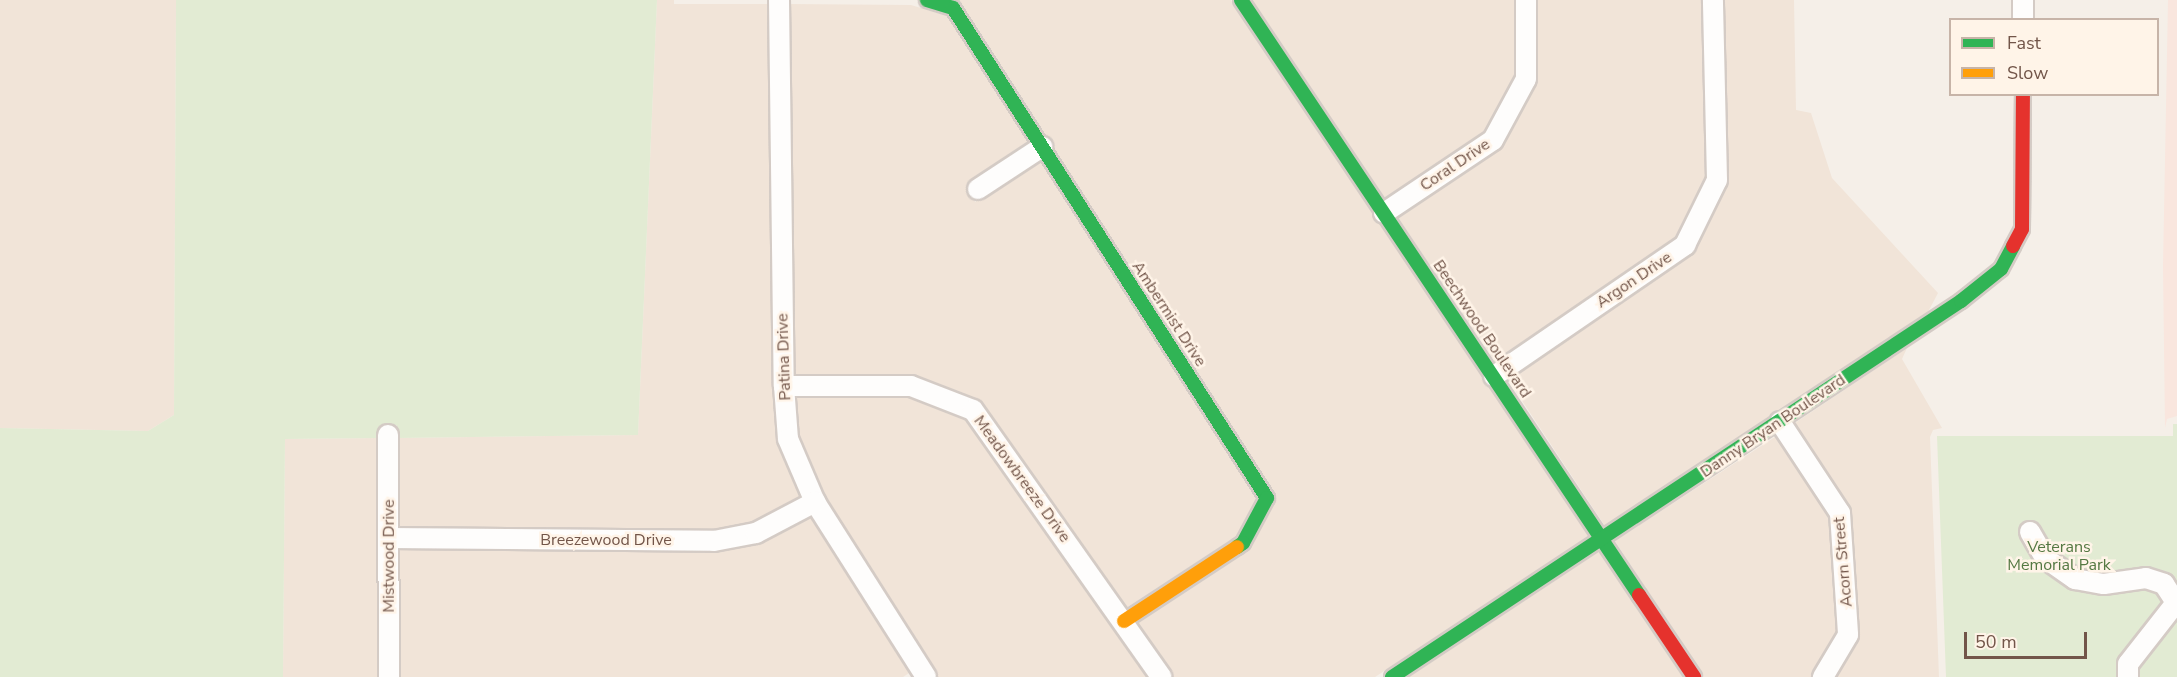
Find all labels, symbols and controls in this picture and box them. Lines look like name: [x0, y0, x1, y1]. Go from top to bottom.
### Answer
legend: [1949, 18, 2159, 96]
text: Fast: [2007, 31, 2041, 55]
text: Slow: [2007, 61, 2048, 85]
street label: Coral Drive: [1416, 135, 1494, 195]
street label: Argon Drive: [1593, 248, 1675, 312]
street label: Beechwood Boulevard: [1429, 256, 1535, 402]
street label: Ambermist Drive: [1128, 258, 1210, 370]
street label: Patina Drive: [773, 313, 795, 401]
street label: Danny Bryan Boulevard: [1697, 370, 1849, 482]
street label: Meadowbreeze Drive: [970, 412, 1074, 546]
street label: Mistwood Drive: [379, 499, 399, 613]
street label: Acorn Street: [1830, 516, 1856, 608]
street label: Breezewood Drive: [540, 530, 672, 550]
park label: Veterans Memorial Park: [2007, 537, 2111, 575]
scale bar: [1967, 620, 2090, 658]
text: 50 m: [1975, 630, 2017, 654]

